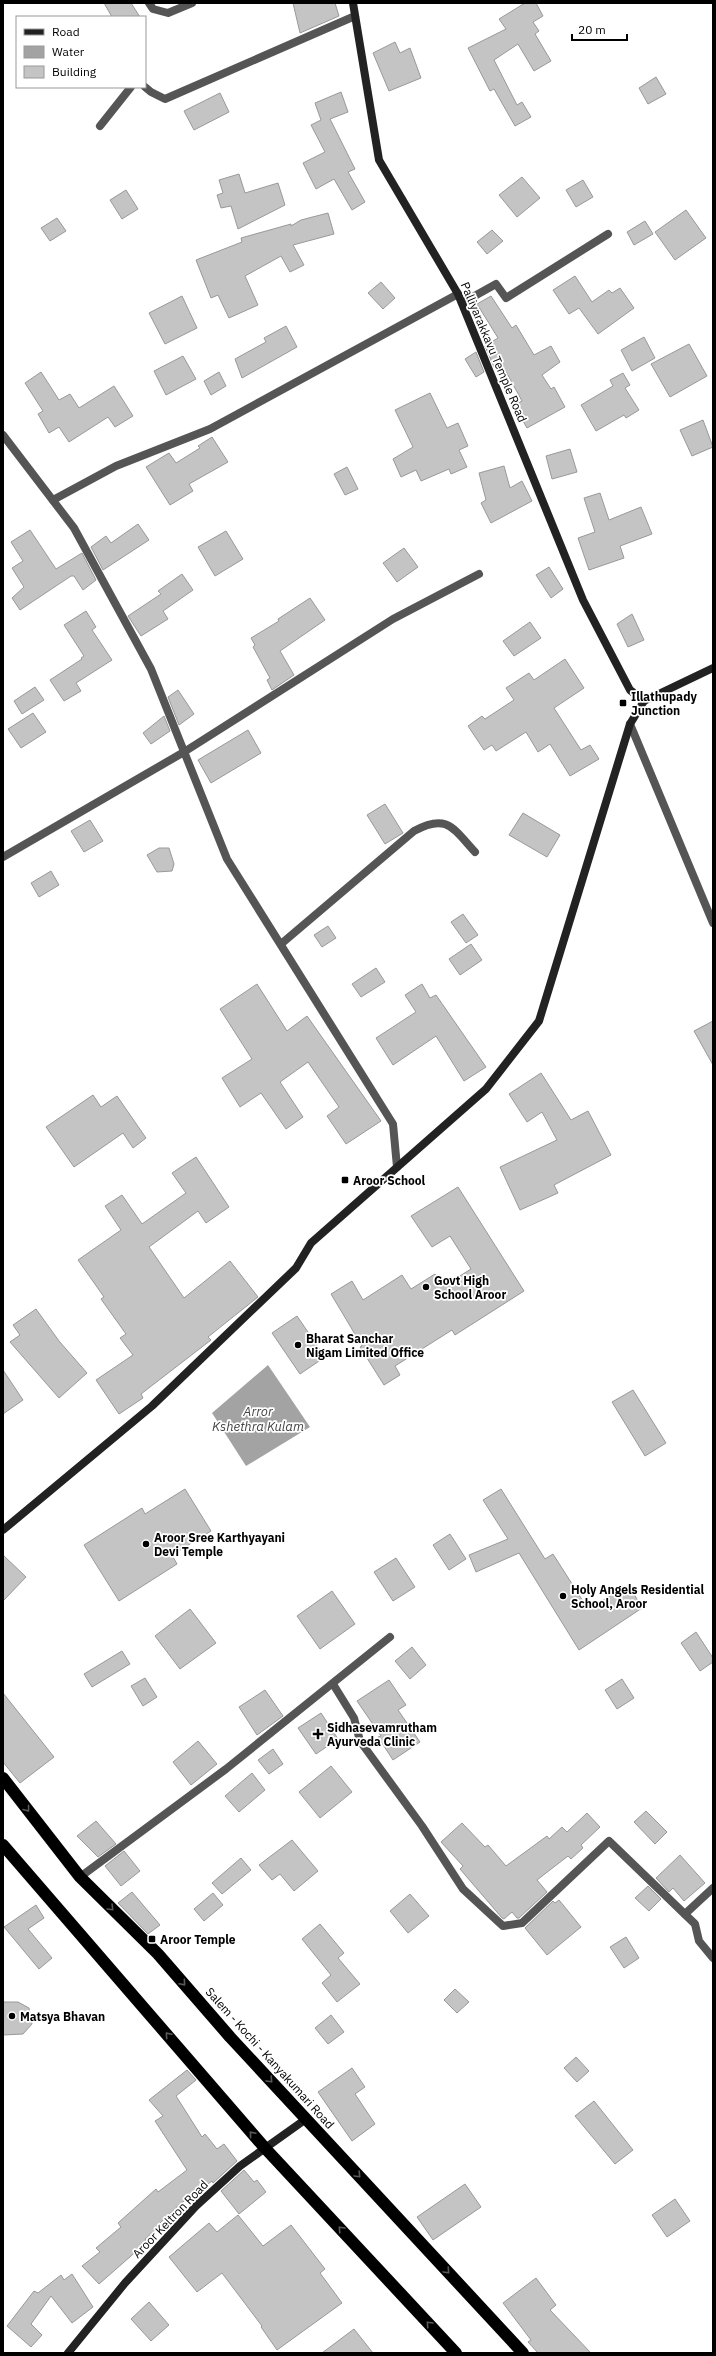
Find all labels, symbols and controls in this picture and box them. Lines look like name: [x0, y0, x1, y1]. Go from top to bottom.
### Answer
legend: [16, 16, 146, 88]
scale bar: [572, 16, 627, 42]
text: 20 m: [578, 22, 606, 37]
text: Road: [52, 24, 80, 39]
text: Water: [52, 44, 85, 59]
text: Building: [52, 64, 97, 79]
street label: Palliyarakkavu Temple Road: [458, 280, 530, 424]
place label: Illathupady Junction: [631, 689, 697, 718]
marker: Illathupady Junction: [618, 698, 628, 708]
place label: Aroor School: [353, 1173, 426, 1188]
marker: Aroor School: [340, 1175, 350, 1185]
place label: Govt High School Aroor: [434, 1273, 506, 1302]
marker: Govt High School Aroor: [421, 1282, 431, 1292]
place label: Bharat Sanchar Nigam Limited Office: [306, 1331, 424, 1360]
marker: Bharat Sanchar Nigam Limited Office: [293, 1340, 303, 1350]
water label: Arror Kshethra Kulam: [212, 1403, 304, 1435]
place label: Aroor Sree Karthyayani Devi Temple: [154, 1530, 285, 1559]
marker: Aroor Sree Karthyayani Devi Temple: [141, 1539, 151, 1549]
place label: Holy Angels Residential School, Aroor: [571, 1582, 705, 1611]
marker: Holy Angels Residential School, Aroor: [558, 1591, 568, 1601]
place label: Sidhasevamrutham Ayurveda Clinic: [327, 1720, 437, 1749]
marker: Sidhasevamrutham Ayurveda Clinic: [312, 1728, 324, 1740]
one-way arrow: [22, 1805, 29, 1812]
one-way arrow: [106, 1903, 114, 1911]
place label: Aroor Temple: [160, 1932, 236, 1947]
marker: Aroor Temple: [147, 1934, 157, 1944]
one-way arrow: [179, 1978, 186, 1986]
street label: Salem - Kochi - Kanyakumari Road: [203, 1984, 337, 2132]
place label: Matsya Bhavan: [20, 2009, 105, 2024]
marker: Matsya Bhavan: [7, 2011, 17, 2021]
one-way arrow: [165, 2033, 172, 2040]
one-way arrow: [265, 2075, 273, 2083]
one-way arrow: [250, 2131, 257, 2139]
one-way arrow: [354, 2170, 361, 2178]
street label: Aroor Keltron Road: [129, 2177, 211, 2261]
one-way arrow: [338, 2227, 345, 2234]
one-way arrow: [442, 2266, 449, 2274]
one-way arrow: [427, 2321, 434, 2329]

